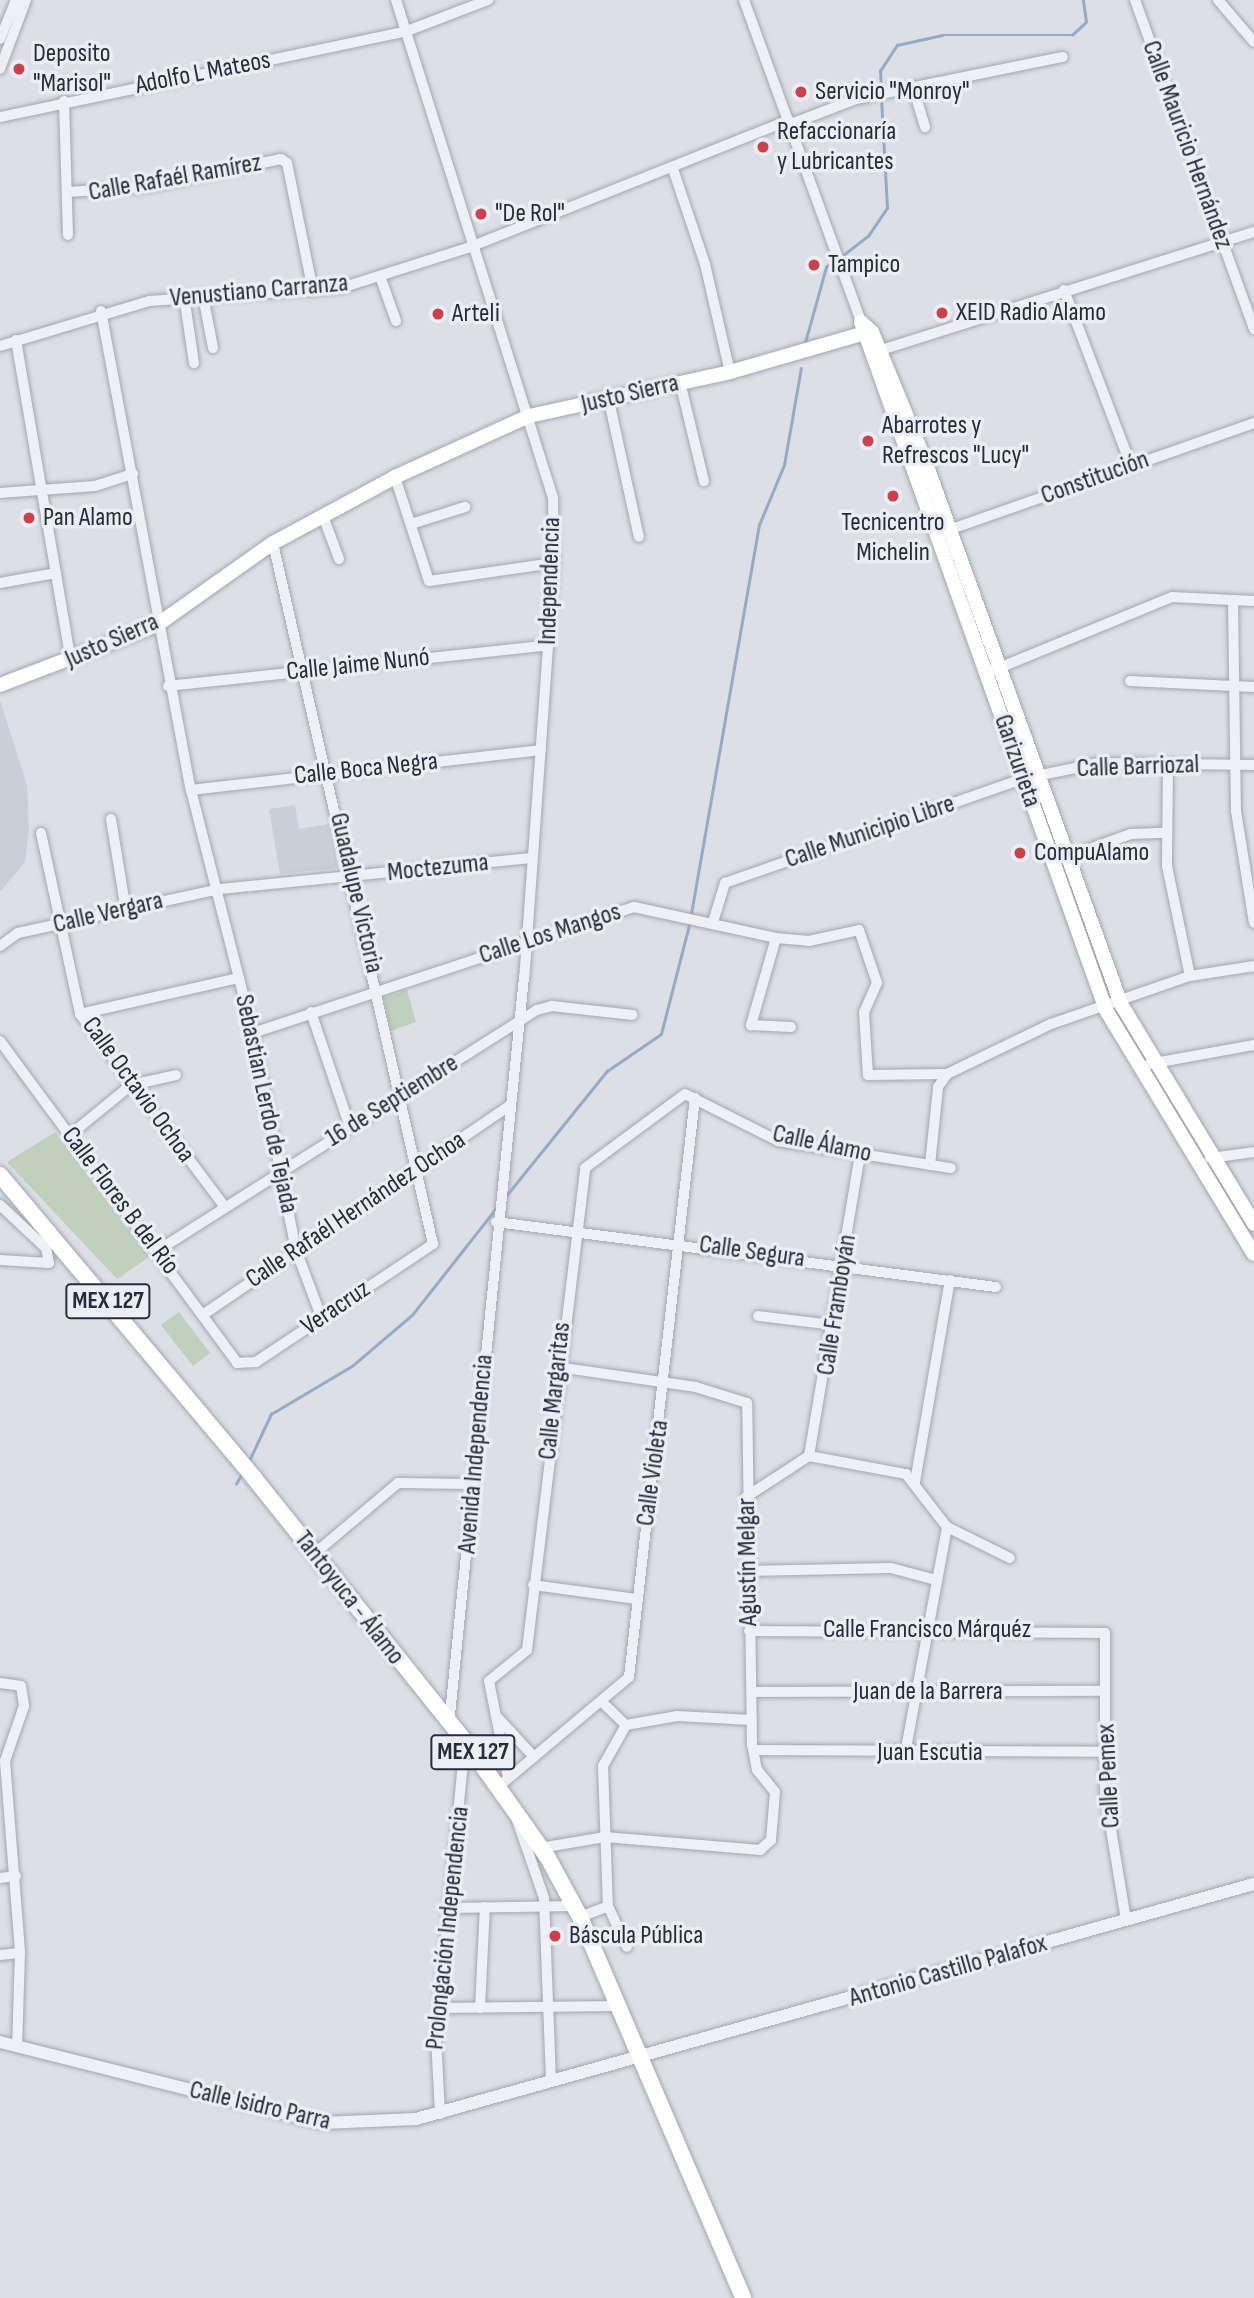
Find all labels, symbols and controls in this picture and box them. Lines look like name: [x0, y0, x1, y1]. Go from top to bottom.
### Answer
street label: Calle Mauricio Hernández: [1135, 37, 1239, 253]
place label: Deposito "Marisol": [33, 38, 111, 100]
street label: Adolfo L Mateos: [133, 45, 273, 101]
marker: Deposito "Marisol": [11, 61, 27, 77]
place label: Servicio "Monroy": [815, 76, 970, 108]
marker: Servicio "Monroy": [793, 84, 809, 100]
place label: Refaccionaría y Lubricantes: [777, 116, 896, 178]
marker: Refaccionaría y Lubricantes: [755, 139, 771, 155]
street label: Calle Rafaél Ramírez: [86, 147, 264, 209]
place label: "De Rol": [495, 198, 565, 230]
marker: "De Rol": [473, 206, 489, 222]
place label: Tampico: [828, 249, 900, 281]
marker: Tampico: [806, 257, 822, 273]
street label: Venustiano Carranza: [169, 268, 349, 314]
place label: XEID Radio Alamo: [956, 297, 1106, 329]
place label: Arteli: [452, 298, 500, 330]
marker: XEID Radio Alamo: [934, 305, 950, 321]
marker: Arteli: [430, 306, 446, 322]
street label: Justo Sierra: [578, 368, 682, 420]
place label: Abarrotes y Refrescos "Lucy": [882, 410, 1029, 472]
marker: Abarrotes y Refrescos "Lucy": [860, 433, 876, 449]
street label: Constitución: [1037, 444, 1153, 512]
marker: Tecnicentro Michelin: [885, 488, 901, 504]
place label: Pan Alamo: [43, 502, 133, 534]
place label: Tecnicentro Michelin: [841, 507, 945, 568]
marker: Pan Alamo: [21, 510, 37, 526]
street label: Independencia: [532, 517, 568, 645]
street label: Justo Sierra: [60, 607, 164, 675]
street label: Calle Jaime Nunó: [285, 642, 431, 688]
street label: Garizurieta: [987, 711, 1047, 811]
street label: Calle Boca Negra: [293, 746, 439, 792]
street label: Calle Barriozal: [1076, 749, 1200, 785]
street label: Calle Municipio Libre: [781, 788, 959, 876]
street label: Guadalupe Victoria: [322, 810, 390, 976]
place label: CompuAlamo: [1034, 837, 1149, 869]
marker: CompuAlamo: [1012, 845, 1028, 861]
street label: Moctezuma: [386, 847, 490, 889]
street label: Calle Vergara: [50, 885, 166, 941]
street label: Calle Los Mangos: [475, 896, 625, 972]
street label: Sebastian Lerdo de Tejada: [228, 992, 304, 1216]
street label: Calle Octavio Ochoa: [75, 1011, 201, 1169]
street label: 16 de Septiembre: [320, 1048, 464, 1154]
street label: Calle Álamo: [770, 1118, 874, 1170]
street label: Calle Flores B del Río: [54, 1121, 186, 1281]
street label: Calle Rafaél Hernández Ochoa: [240, 1125, 472, 1295]
street label: Calle Segura: [697, 1229, 807, 1275]
street label: Calle Framboyán: [810, 1232, 864, 1378]
street label: Veracruz: [296, 1274, 376, 1342]
road number: MEX 127: [64, 1280, 152, 1322]
street label: Calle Margaritas: [532, 1321, 578, 1461]
street label: Avenida Independencia: [452, 1353, 500, 1555]
street label: Calle Violeta: [630, 1418, 676, 1528]
street label: Agustín Melgar: [731, 1498, 765, 1626]
street label: Tantoyuca - Álamo: [287, 1525, 411, 1671]
street label: Calle Francisco Márquéz: [823, 1614, 1031, 1646]
street label: Juan de la Barrera: [853, 1676, 1003, 1708]
street label: Calle Pemex: [1091, 1723, 1127, 1829]
road number: MEX 127: [429, 1732, 517, 1772]
street label: Juan Escutia: [877, 1737, 983, 1769]
street label: Prolongación Independencia: [420, 1805, 476, 2051]
place label: Báscula Pública: [569, 1920, 703, 1952]
marker: Báscula Pública: [547, 1928, 563, 1944]
street label: Antonio Castillo Palafox: [846, 1928, 1050, 2014]
street label: Calle Isidro Parra: [186, 2075, 334, 2137]

